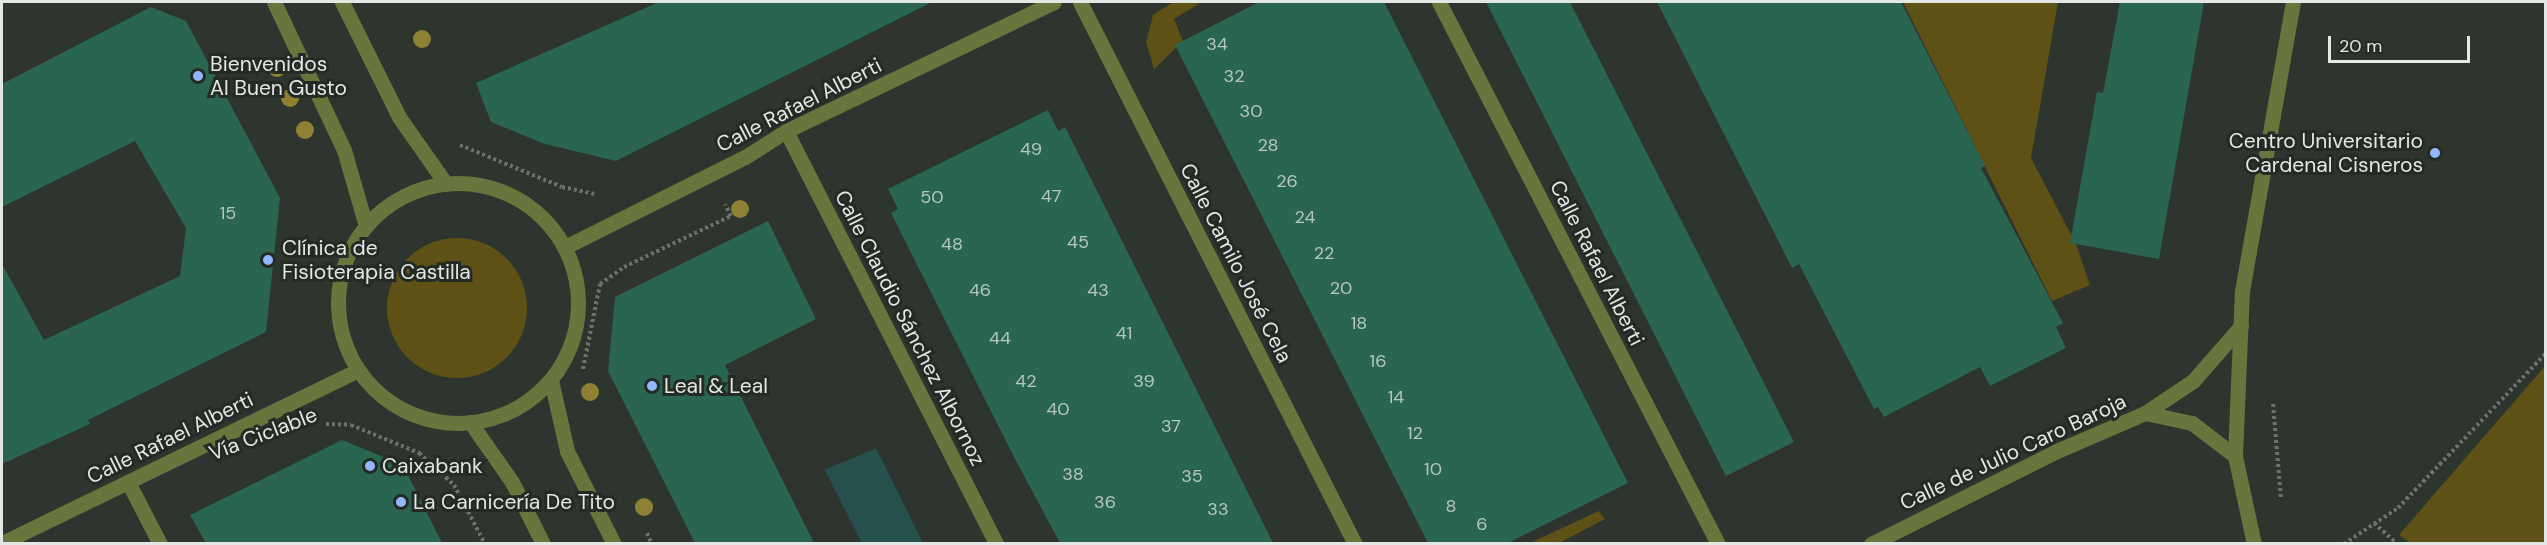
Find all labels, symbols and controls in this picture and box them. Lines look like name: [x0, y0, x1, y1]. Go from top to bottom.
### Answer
scale bar: [2331, 24, 2474, 62]
house number: 34: [1206, 33, 1228, 55]
text: 20 m: [2339, 34, 2382, 58]
place label: Bienvenidos Al Buen Gusto: [210, 51, 347, 101]
street label: Calle Rafael Alberti: [712, 52, 886, 158]
house number: 32: [1223, 65, 1245, 87]
marker: Bienvenidos Al Buen Gusto: [191, 69, 205, 83]
house number: 30: [1240, 100, 1262, 122]
place label: Centro Universitario Cardenal Cisneros: [2229, 128, 2423, 178]
house number: 28: [1257, 134, 1279, 156]
house number: 49: [1020, 138, 1042, 160]
marker: Centro Universitario Cardenal Cisneros: [2428, 146, 2442, 160]
street label: Calle Camilo José Cela: [1175, 159, 1297, 367]
house number: 26: [1276, 170, 1298, 192]
street label: Calle Rafael Alberti: [1544, 176, 1650, 350]
house number: 47: [1041, 185, 1061, 207]
street label: Calle Claudio Sánchez Albornoz: [829, 186, 991, 470]
house number: 50: [920, 186, 944, 208]
house number: 15: [220, 202, 236, 224]
house number: 24: [1295, 206, 1315, 228]
house number: 45: [1067, 231, 1089, 253]
house number: 48: [941, 233, 963, 255]
place label: Clínica de Fisioterapia Castilla: [282, 235, 471, 285]
house number: 22: [1314, 242, 1334, 264]
marker: Clínica de Fisioterapia Castilla: [259, 251, 277, 269]
house number: 20: [1330, 277, 1352, 299]
house number: 46: [969, 279, 991, 301]
house number: 43: [1087, 279, 1109, 301]
house number: 18: [1351, 312, 1367, 334]
house number: 41: [1116, 322, 1132, 344]
house number: 44: [989, 327, 1011, 349]
house number: 16: [1370, 350, 1386, 372]
house number: 42: [1015, 370, 1037, 392]
house number: 39: [1133, 370, 1155, 392]
place label: Leal & Leal: [664, 373, 768, 399]
marker: Leal & Leal: [645, 379, 659, 393]
house number: 14: [1388, 386, 1404, 408]
street label: Calle Rafael Alberti: [83, 387, 257, 489]
street label: Calle de Julio Caro Baroja: [1896, 388, 2130, 516]
house number: 40: [1046, 398, 1070, 420]
street label: Vía Ciclable: [205, 402, 321, 466]
house number: 37: [1161, 415, 1181, 437]
house number: 12: [1407, 422, 1423, 444]
place label: Caixabank: [382, 453, 483, 479]
house number: 10: [1424, 458, 1442, 480]
marker: Caixabank: [363, 459, 377, 473]
house number: 38: [1062, 463, 1084, 485]
house number: 35: [1181, 465, 1203, 487]
place label: La Carnicería De Tito: [413, 489, 615, 515]
house number: 36: [1094, 491, 1116, 513]
marker: La Carnicería De Tito: [394, 495, 408, 509]
house number: 8: [1446, 495, 1456, 517]
house number: 33: [1207, 498, 1229, 520]
house number: 6: [1476, 513, 1488, 535]

